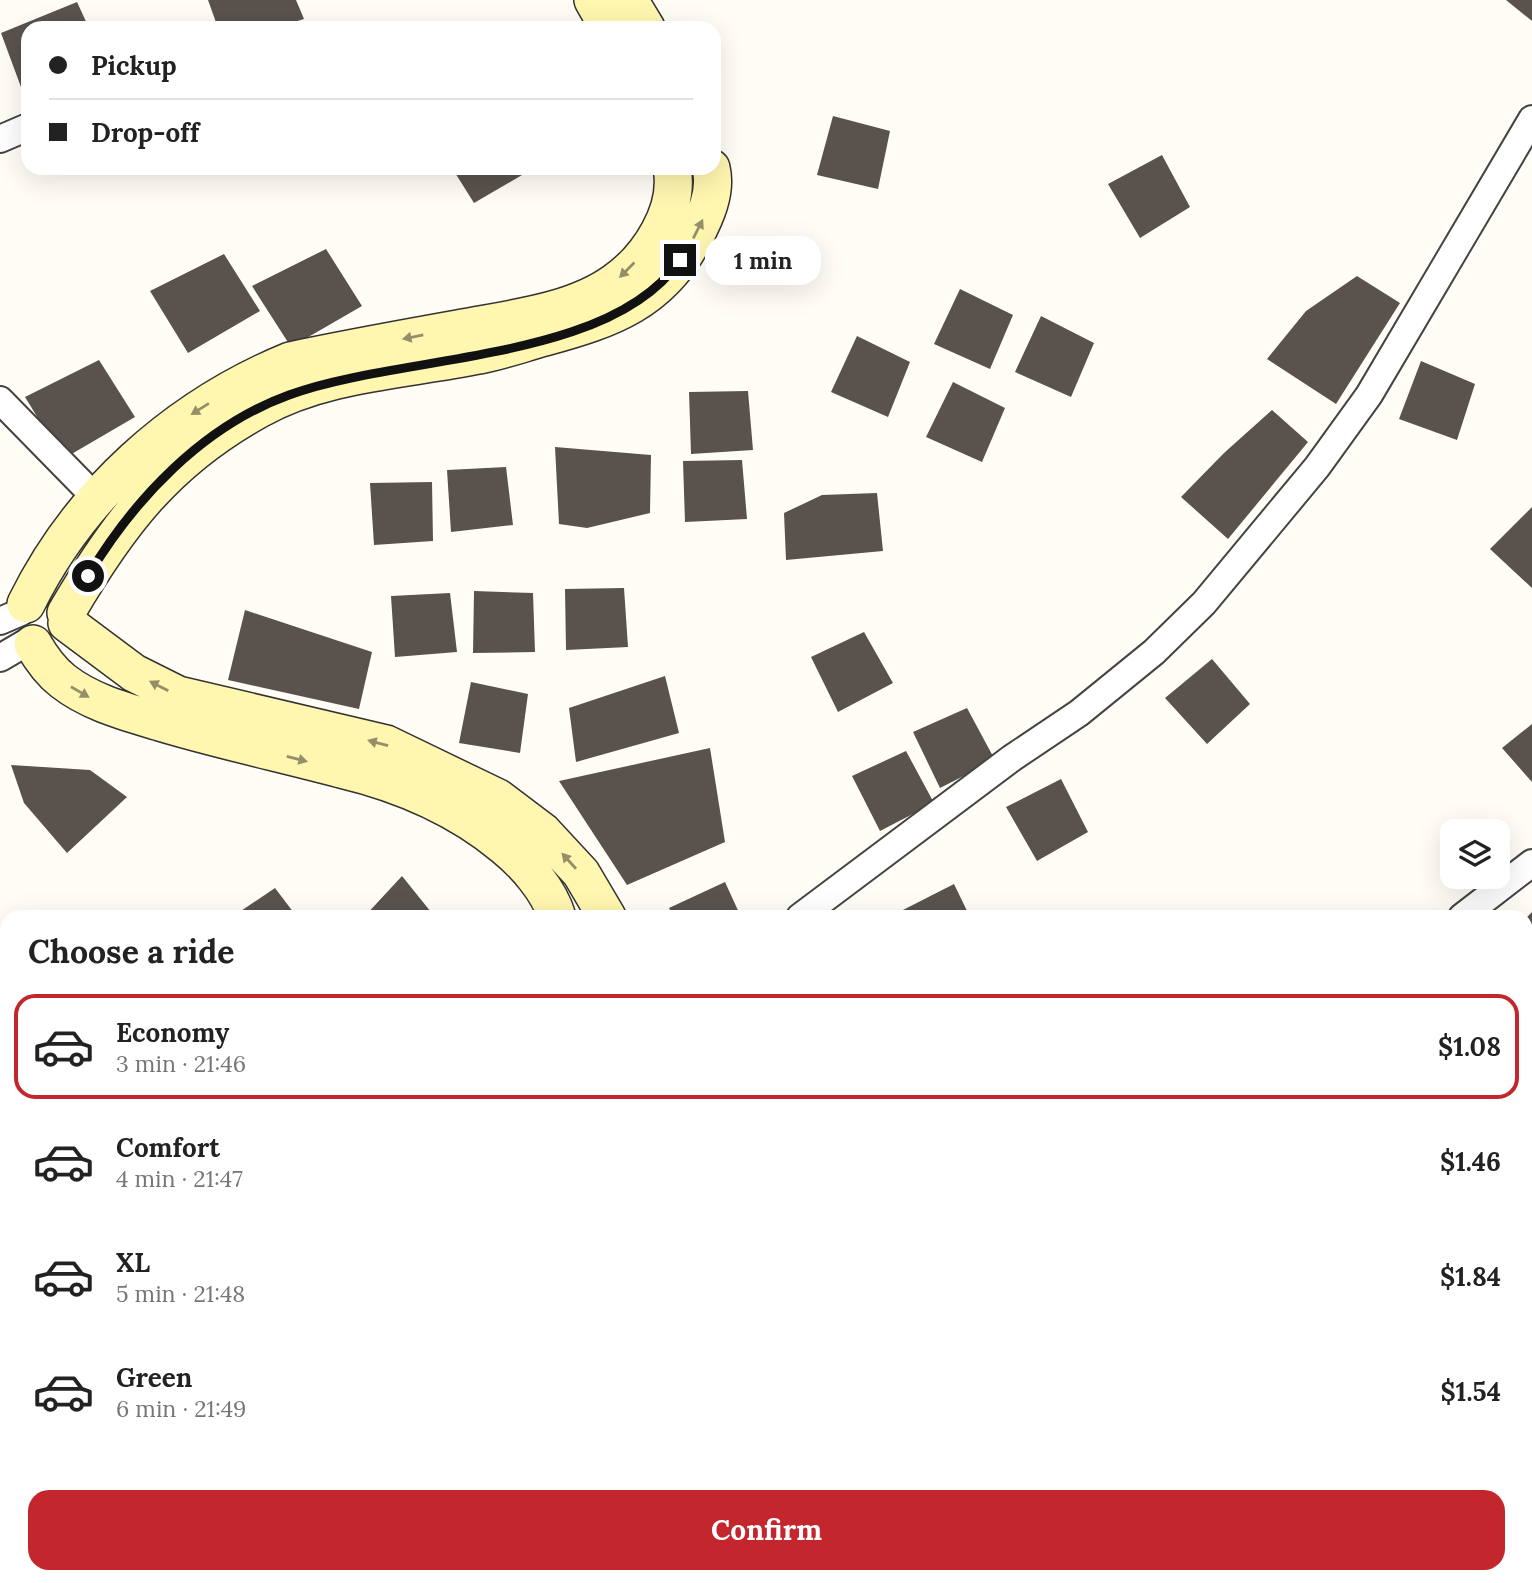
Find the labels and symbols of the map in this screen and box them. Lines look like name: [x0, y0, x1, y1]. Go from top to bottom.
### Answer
one-way arrow: [693, 219, 704, 239]
callout: 1 min: [704, 236, 820, 284]
route end: [664, 244, 696, 276]
one-way arrow: [619, 262, 636, 278]
one-way arrow: [402, 332, 424, 343]
one-way arrow: [190, 402, 209, 415]
route start: [72, 560, 104, 592]
one-way arrow: [149, 680, 169, 691]
one-way arrow: [70, 686, 90, 698]
one-way arrow: [368, 737, 389, 747]
one-way arrow: [286, 754, 308, 765]
one-way arrow: [562, 852, 578, 869]

